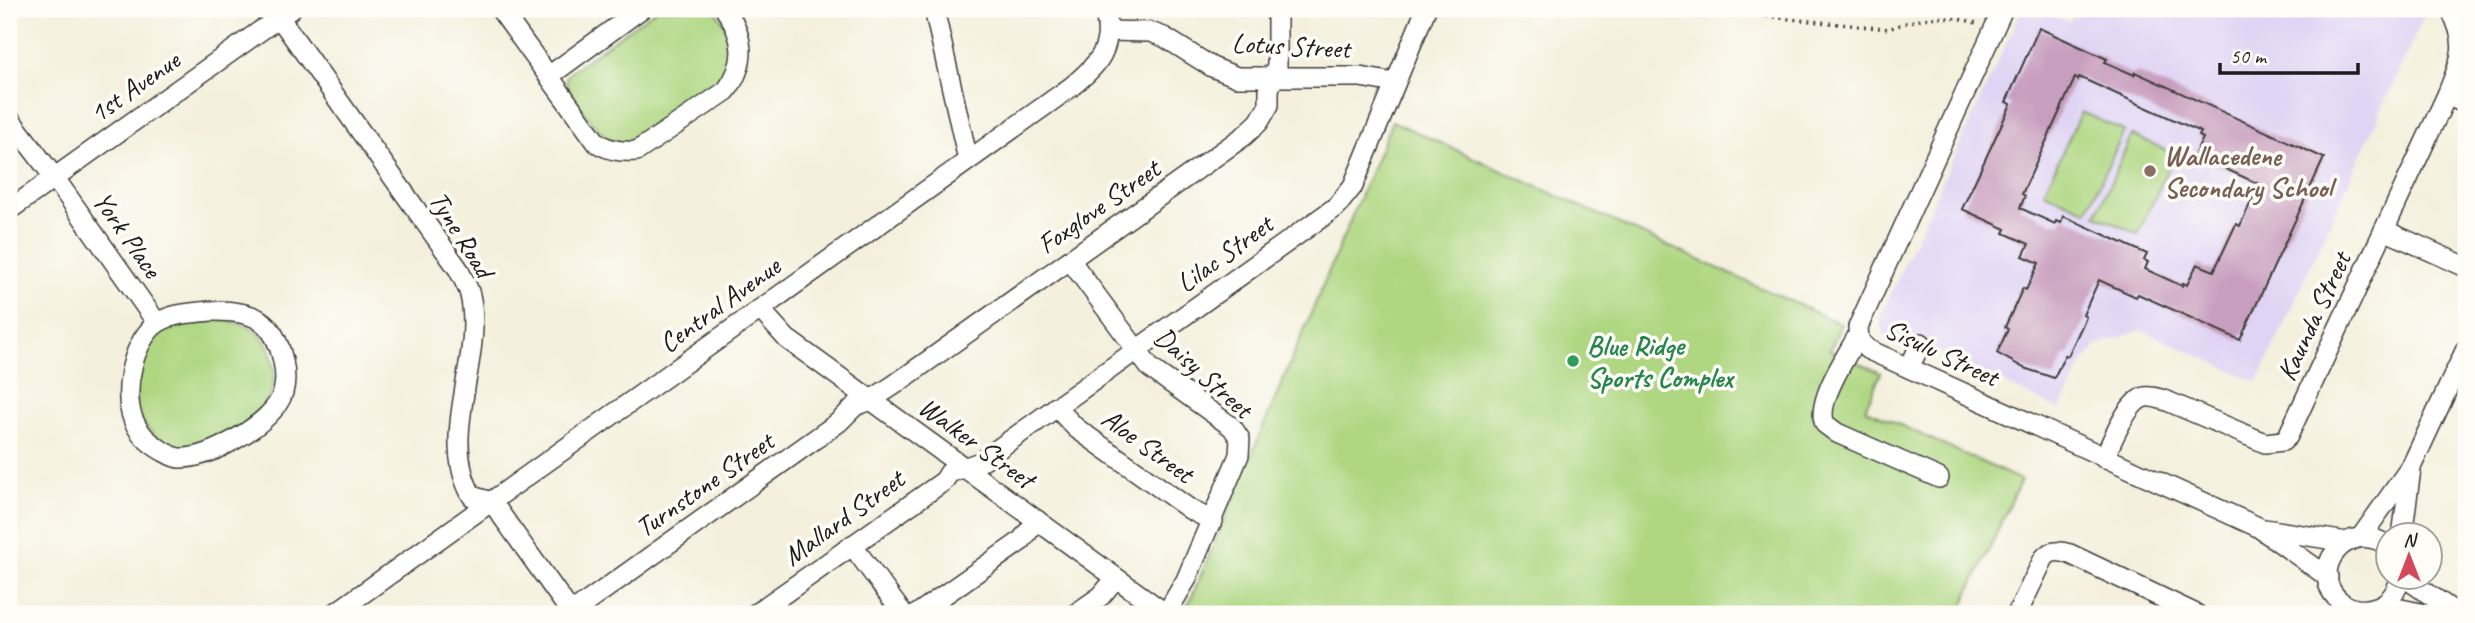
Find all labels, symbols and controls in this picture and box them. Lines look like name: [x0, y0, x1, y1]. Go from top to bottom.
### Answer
street label: Lotus Street: [1231, 25, 1354, 66]
scale bar: [2220, 32, 2358, 76]
street label: 1st Avenue: [82, 42, 188, 130]
text: 50 m: [2230, 43, 2268, 69]
place label: Wallacedene Secondary School: [2164, 138, 2337, 206]
street label: Foxglove Street: [1030, 150, 1169, 261]
marker: Wallacedene Secondary School: [2142, 163, 2158, 179]
street label: York Place: [85, 184, 171, 286]
street label: Tyne Road: [421, 184, 504, 288]
street label: Lilac Street: [1169, 205, 1281, 300]
street label: Kaunda Street: [2268, 244, 2360, 386]
street label: Central Avenue: [652, 248, 788, 360]
street label: Sisulu Street: [1879, 311, 2007, 395]
street label: Daisy Street: [1147, 319, 1262, 427]
place label: Blue Ridge Sports Complex: [1587, 328, 1735, 395]
marker: Blue Ridge Sports Complex: [1565, 353, 1581, 369]
street label: Walker Street: [912, 389, 1044, 498]
street label: Aloe Street: [1095, 400, 1203, 492]
street label: Turnstone Street: [628, 422, 782, 545]
street label: Mallard Street: [776, 460, 913, 573]
north arrow: [2374, 522, 2444, 592]
text: N: [2403, 528, 2418, 552]

